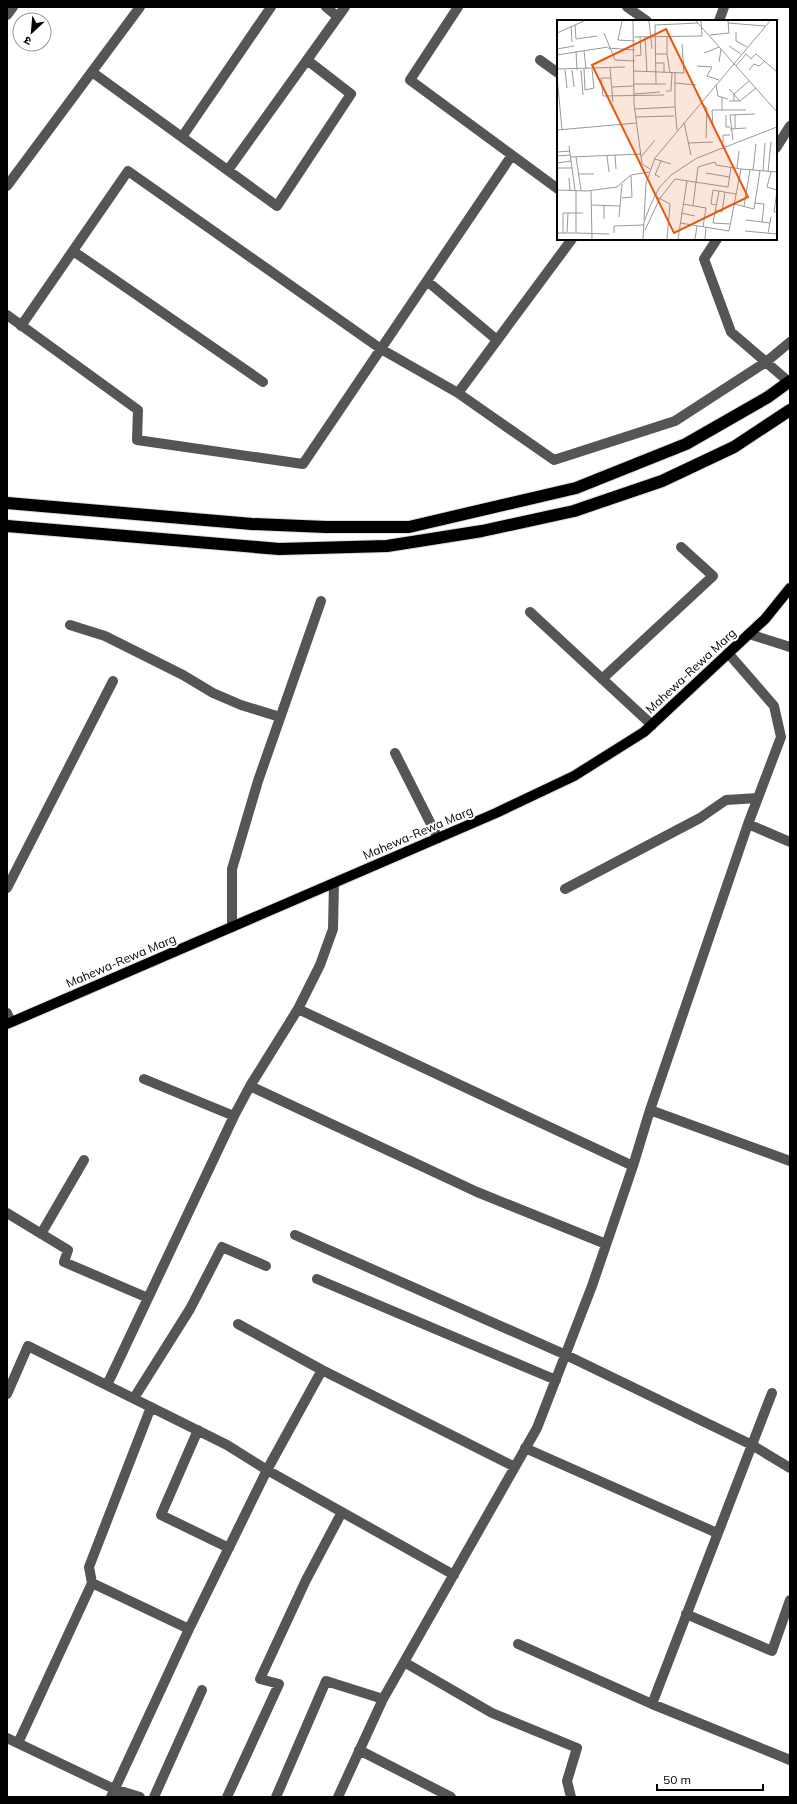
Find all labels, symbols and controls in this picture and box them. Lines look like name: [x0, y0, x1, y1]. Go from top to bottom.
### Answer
north arrow: [12, 12, 52, 52]
inset map: [557, 20, 777, 240]
text: उ: [21, 33, 34, 49]
street label: Mahewa-Rewa Marg: [642, 625, 739, 716]
street label: Mahewa-Rewa Marg: [361, 803, 475, 862]
street label: Mahewa-Rewa Marg: [64, 931, 178, 990]
scale bar: [657, 1766, 763, 1792]
text: 50 m: [663, 1772, 691, 1787]

